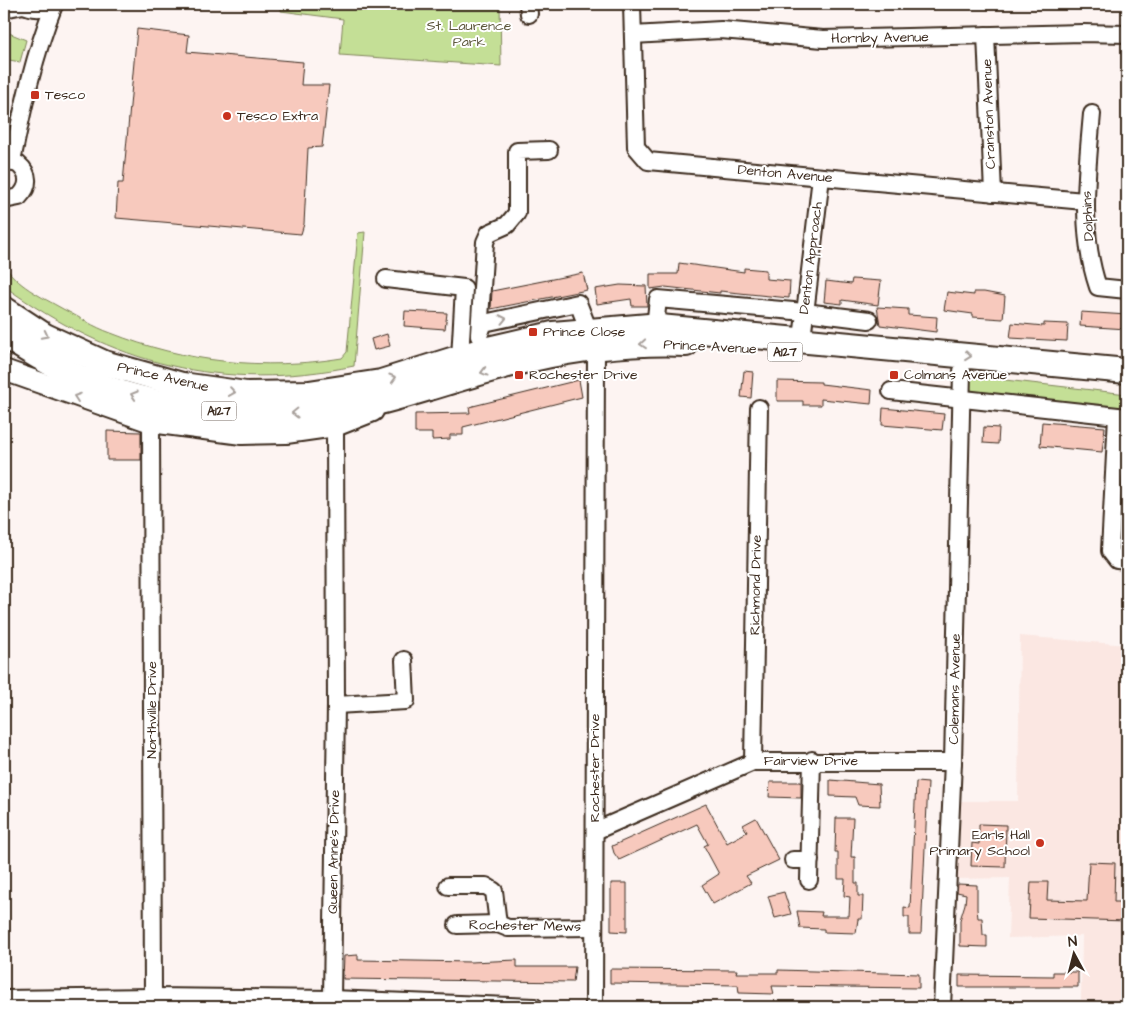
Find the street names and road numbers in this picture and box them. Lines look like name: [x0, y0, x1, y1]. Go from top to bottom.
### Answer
street label: Hornby Avenue: [831, 27, 929, 49]
street label: Cranston Avenue: [977, 58, 1001, 170]
street label: Denton Avenue: [737, 160, 834, 188]
street label: Dolphins: [1077, 190, 1099, 242]
street label: Denton Approach: [794, 201, 828, 315]
street label: Prince Avenue: [663, 335, 758, 359]
road number: A127: [768, 342, 802, 362]
street label: Prince Avenue: [115, 357, 211, 397]
road number: A127: [202, 402, 236, 421]
street label: Richmond Drive: [745, 534, 767, 635]
street label: Colemans Avenue: [944, 633, 966, 745]
street label: Northville Drive: [142, 661, 162, 759]
street label: Rochester Drive: [585, 713, 605, 822]
street label: Fairview Drive: [764, 751, 859, 771]
street label: Queen Anne's Drive: [323, 789, 345, 914]
street label: Rochester Mews: [469, 915, 581, 937]

